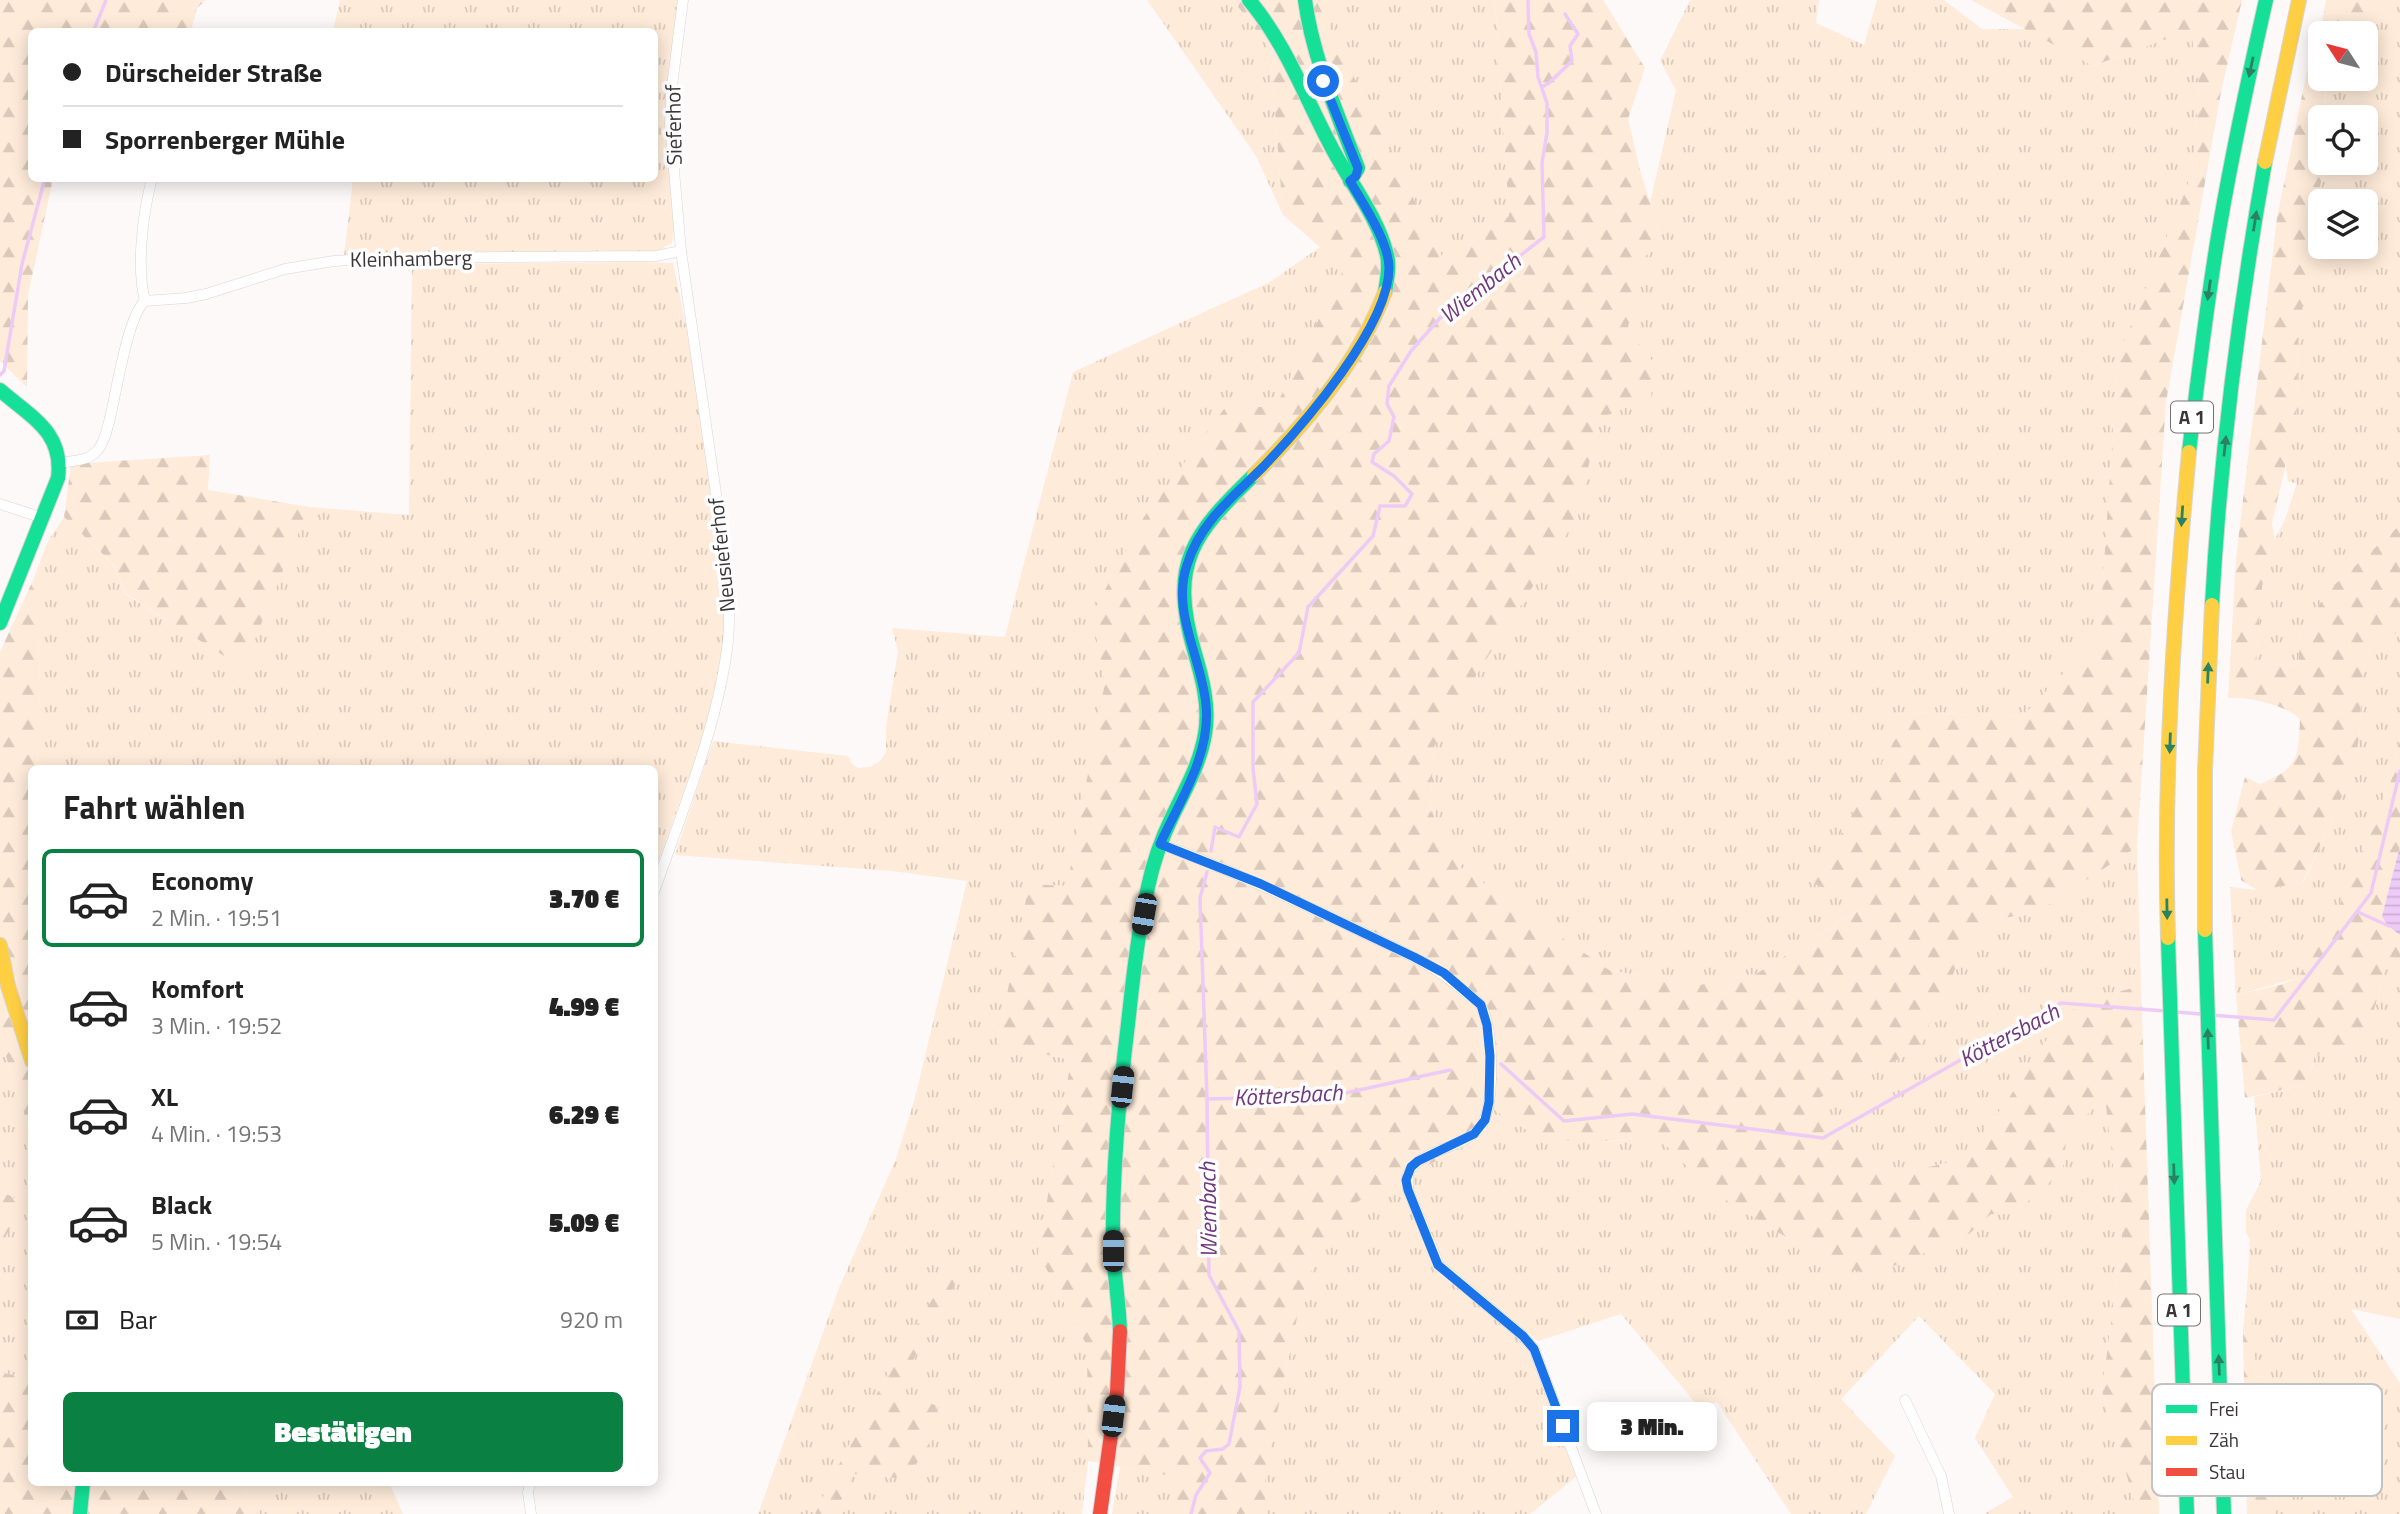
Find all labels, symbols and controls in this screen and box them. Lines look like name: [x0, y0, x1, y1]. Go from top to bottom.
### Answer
north arrow: [2308, 21, 2378, 91]
map controls: [2308, 21, 2378, 259]
text: Dürscheider Straße: [105, 53, 322, 92]
one-way arrow: [2245, 56, 2256, 78]
route start: [1307, 65, 1339, 97]
street label: Sieferhof: [656, 84, 690, 166]
button: locate: [2308, 105, 2378, 175]
text: Sporrenberger Mühle: [105, 120, 345, 159]
button: layers: [2308, 189, 2378, 259]
one-way arrow: [2250, 210, 2261, 232]
street label: Kleinhamberg: [350, 241, 473, 275]
water label: Wiembach: [1431, 243, 1528, 331]
one-way arrow: [2204, 279, 2215, 301]
road number: A 1: [2171, 402, 2213, 432]
one-way arrow: [2220, 435, 2231, 457]
street label: Neusieferhof: [699, 496, 743, 614]
one-way arrow: [2176, 505, 2187, 527]
one-way arrow: [2202, 662, 2213, 684]
one-way arrow: [2165, 732, 2176, 754]
text: Fahrt wählen: [63, 783, 246, 831]
text: Economy: [151, 861, 253, 900]
icon: car: [67, 867, 130, 930]
text: 3.70 €: [549, 879, 619, 918]
car: [1131, 891, 1158, 937]
one-way arrow: [2161, 898, 2173, 920]
text: 2 Min. · 19:51: [151, 900, 282, 935]
text: Komfort: [151, 969, 244, 1008]
icon: car: [67, 975, 130, 1038]
text: 4.99 €: [549, 987, 619, 1026]
water label: Köttersbach: [1952, 993, 2066, 1076]
text: 3 Min. · 19:52: [151, 1008, 282, 1043]
one-way arrow: [2202, 1027, 2213, 1049]
car: [1110, 1065, 1135, 1109]
water label: Köttersbach: [1233, 1074, 1344, 1115]
text: XL: [151, 1077, 178, 1116]
icon: car: [67, 1083, 130, 1146]
text: 6.29 €: [549, 1095, 619, 1134]
text: 4 Min. · 19:53: [151, 1116, 282, 1151]
water label: Wiembach: [1189, 1161, 1226, 1258]
one-way arrow: [2169, 1163, 2180, 1185]
text: Black: [151, 1185, 212, 1224]
icon: car: [67, 1191, 130, 1254]
text: 5.09 €: [549, 1203, 619, 1242]
text: 5 Min. · 19:54: [151, 1224, 282, 1259]
car: [1103, 1230, 1124, 1272]
road number: A 1: [2158, 1294, 2200, 1326]
text: Bar: [119, 1300, 157, 1339]
icon: cash: [63, 1301, 101, 1339]
text: 920 m: [560, 1302, 623, 1337]
one-way arrow: [2213, 1354, 2224, 1376]
legend: [2152, 1384, 2382, 1496]
button: Bestätigen: [63, 1392, 623, 1472]
car: [1101, 1394, 1126, 1438]
text: Frei: [2209, 1394, 2239, 1423]
callout: 3 Min.: [1588, 1402, 1717, 1450]
text: 3 Min.: [1620, 1409, 1684, 1444]
route end: [1547, 1410, 1579, 1442]
text: Zäh: [2209, 1425, 2239, 1454]
text: Stau: [2209, 1457, 2245, 1486]

